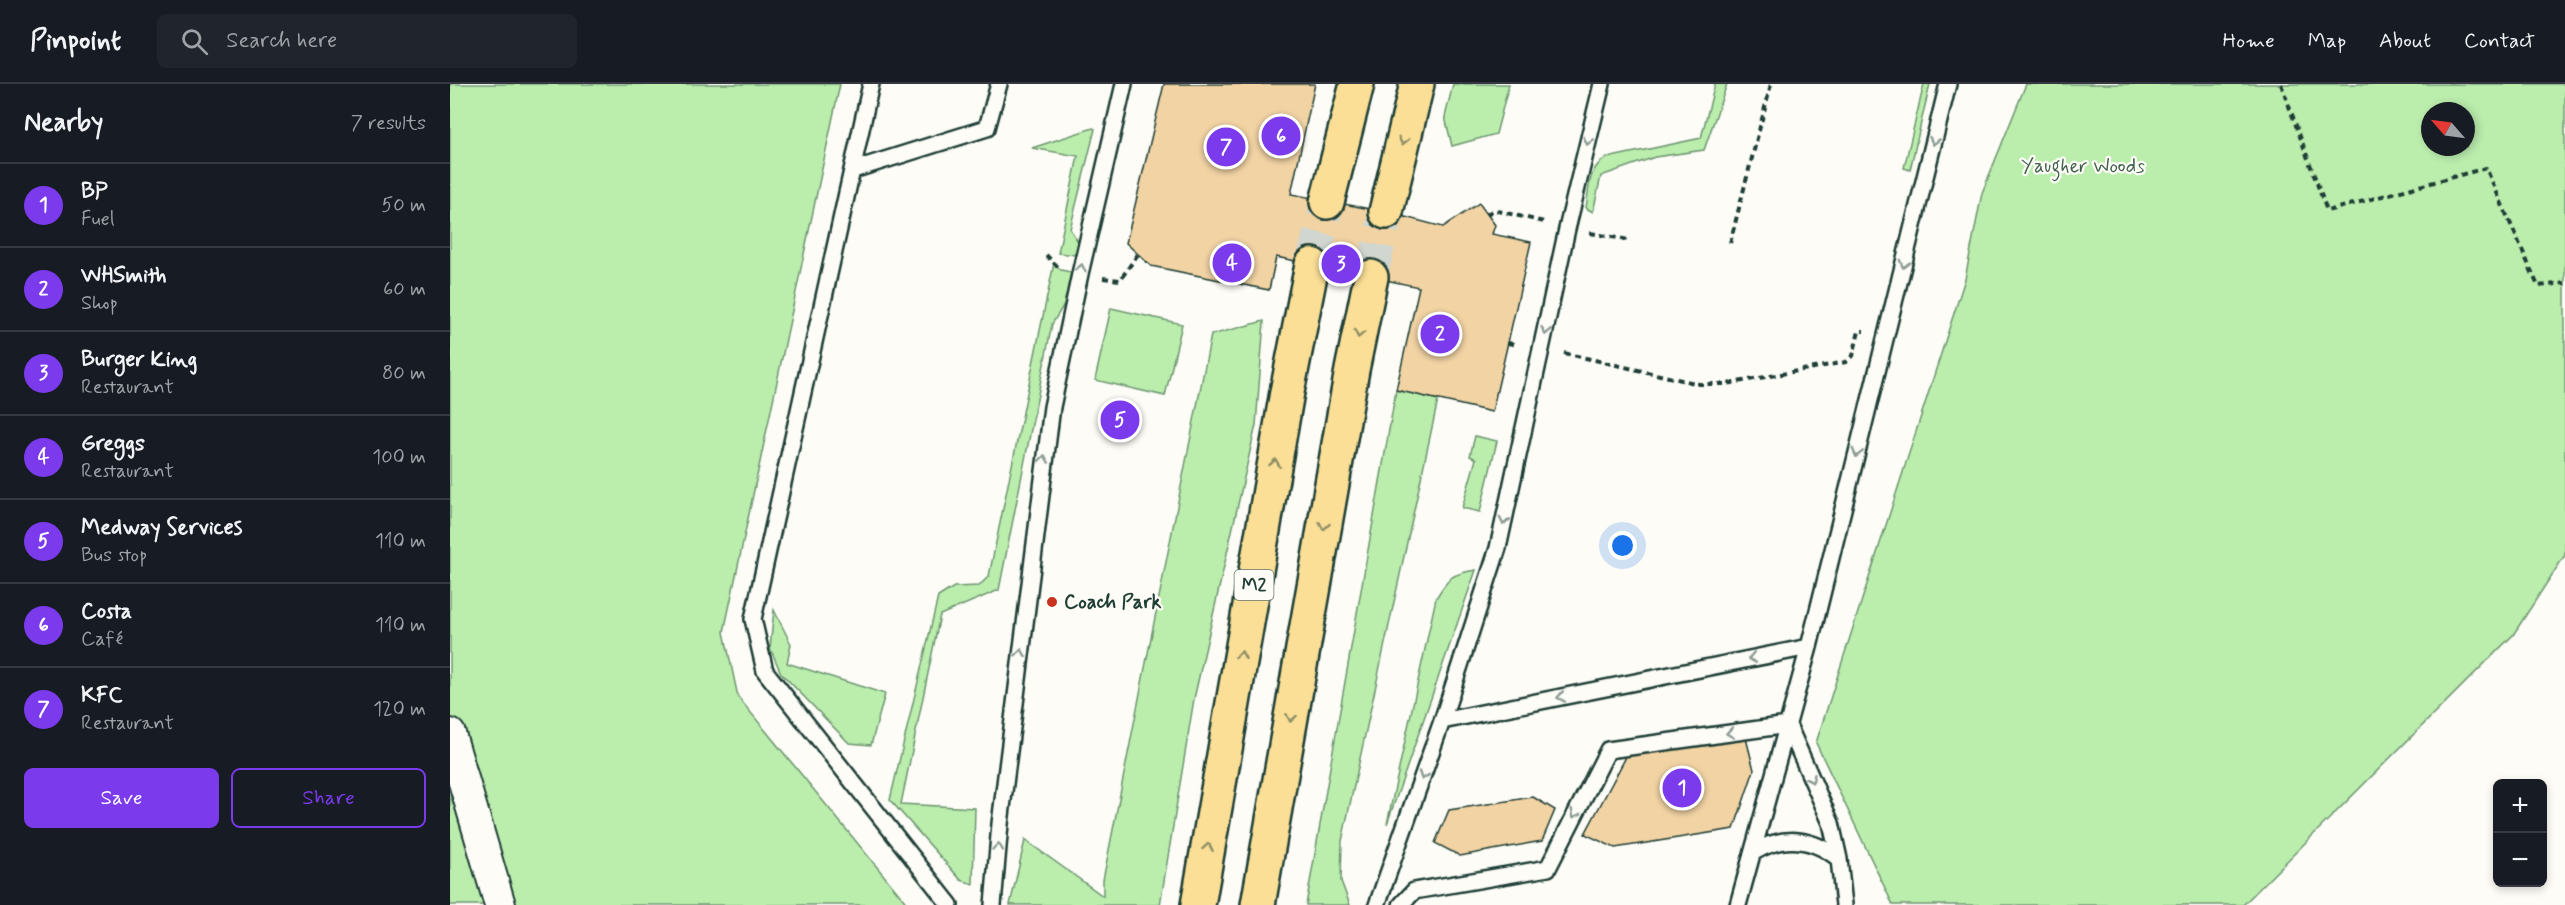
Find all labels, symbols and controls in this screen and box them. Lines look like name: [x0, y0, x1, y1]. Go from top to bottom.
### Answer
search box: [157, 14, 577, 68]
text: Pinpoint: [30, 23, 121, 60]
icon: search: [178, 25, 211, 58]
text: Search here: [226, 27, 337, 55]
text: Home: [2223, 27, 2275, 55]
text: Map: [2308, 27, 2346, 55]
text: About: [2379, 27, 2431, 55]
text: Contact: [2464, 27, 2535, 55]
north arrow: [2421, 102, 2475, 156]
text: Nearby: [24, 106, 103, 140]
text: 7 results: [351, 110, 426, 137]
pin: 6: [1262, 113, 1300, 158]
pin: 7: [1206, 124, 1246, 170]
one-way arrow: [1398, 136, 1411, 146]
one-way arrow: [1583, 136, 1596, 146]
one-way arrow: [1929, 136, 1942, 146]
park label: Yaugher Woods: [2021, 153, 2145, 182]
text: BP: [81, 178, 108, 206]
text: 1: [39, 192, 48, 219]
text: 50 m: [381, 192, 426, 219]
text: Fuel: [81, 206, 115, 233]
pin: 4: [1212, 240, 1252, 285]
pin: 3: [1322, 242, 1360, 286]
one-way arrow: [1898, 259, 1911, 269]
text: WHSmith: [81, 262, 166, 290]
one-way arrow: [1074, 263, 1087, 273]
text: 2: [39, 276, 48, 303]
text: 60 m: [383, 276, 426, 303]
text: Shop: [81, 290, 118, 317]
pin: 2: [1420, 312, 1460, 356]
one-way arrow: [1540, 326, 1553, 336]
one-way arrow: [1353, 329, 1366, 339]
text: Burger King: [81, 346, 197, 374]
text: 3: [39, 360, 48, 387]
text: 80 m: [382, 360, 426, 387]
text: Restaurant: [81, 374, 174, 401]
pin: 5: [1100, 398, 1140, 442]
text: Greggs: [81, 430, 145, 458]
text: 4: [38, 444, 49, 471]
text: 100 m: [372, 444, 426, 471]
one-way arrow: [1851, 448, 1864, 458]
one-way arrow: [1038, 455, 1050, 464]
text: Restaurant: [81, 458, 174, 485]
one-way arrow: [1268, 459, 1281, 469]
text: Medway Services: [81, 514, 242, 542]
one-way arrow: [1498, 516, 1511, 526]
one-way arrow: [1319, 522, 1331, 531]
text: 5: [38, 528, 50, 555]
text: 110 m: [375, 528, 426, 555]
your location: [1608, 531, 1637, 560]
text: Bus stop: [81, 542, 147, 569]
road number: M2: [1234, 570, 1274, 600]
place label: Coach Park: [1064, 589, 1161, 616]
marker: Coach Park: [1045, 595, 1059, 609]
text: Costa: [81, 598, 132, 626]
text: 6: [38, 612, 49, 639]
text: 110 m: [375, 612, 426, 639]
text: Café: [81, 626, 123, 653]
one-way arrow: [1014, 648, 1026, 658]
one-way arrow: [1234, 651, 1247, 661]
one-way arrow: [1747, 651, 1757, 664]
text: KFC: [81, 682, 123, 710]
one-way arrow: [1556, 690, 1566, 703]
text: 7: [37, 696, 50, 723]
text: 120 m: [373, 696, 426, 723]
text: Restaurant: [81, 710, 174, 737]
one-way arrow: [1285, 714, 1297, 723]
one-way arrow: [1725, 727, 1734, 739]
pin: 1: [1662, 766, 1702, 810]
button: Save: [24, 768, 219, 828]
button: Share: [231, 768, 426, 828]
one-way arrow: [1417, 770, 1430, 781]
one-way arrow: [1804, 772, 1816, 783]
map controls: [2493, 779, 2547, 887]
button: +: [2493, 779, 2547, 833]
one-way arrow: [1571, 808, 1583, 819]
button: −: [2493, 833, 2547, 887]
one-way arrow: [991, 842, 1004, 851]
one-way arrow: [1201, 843, 1213, 852]

